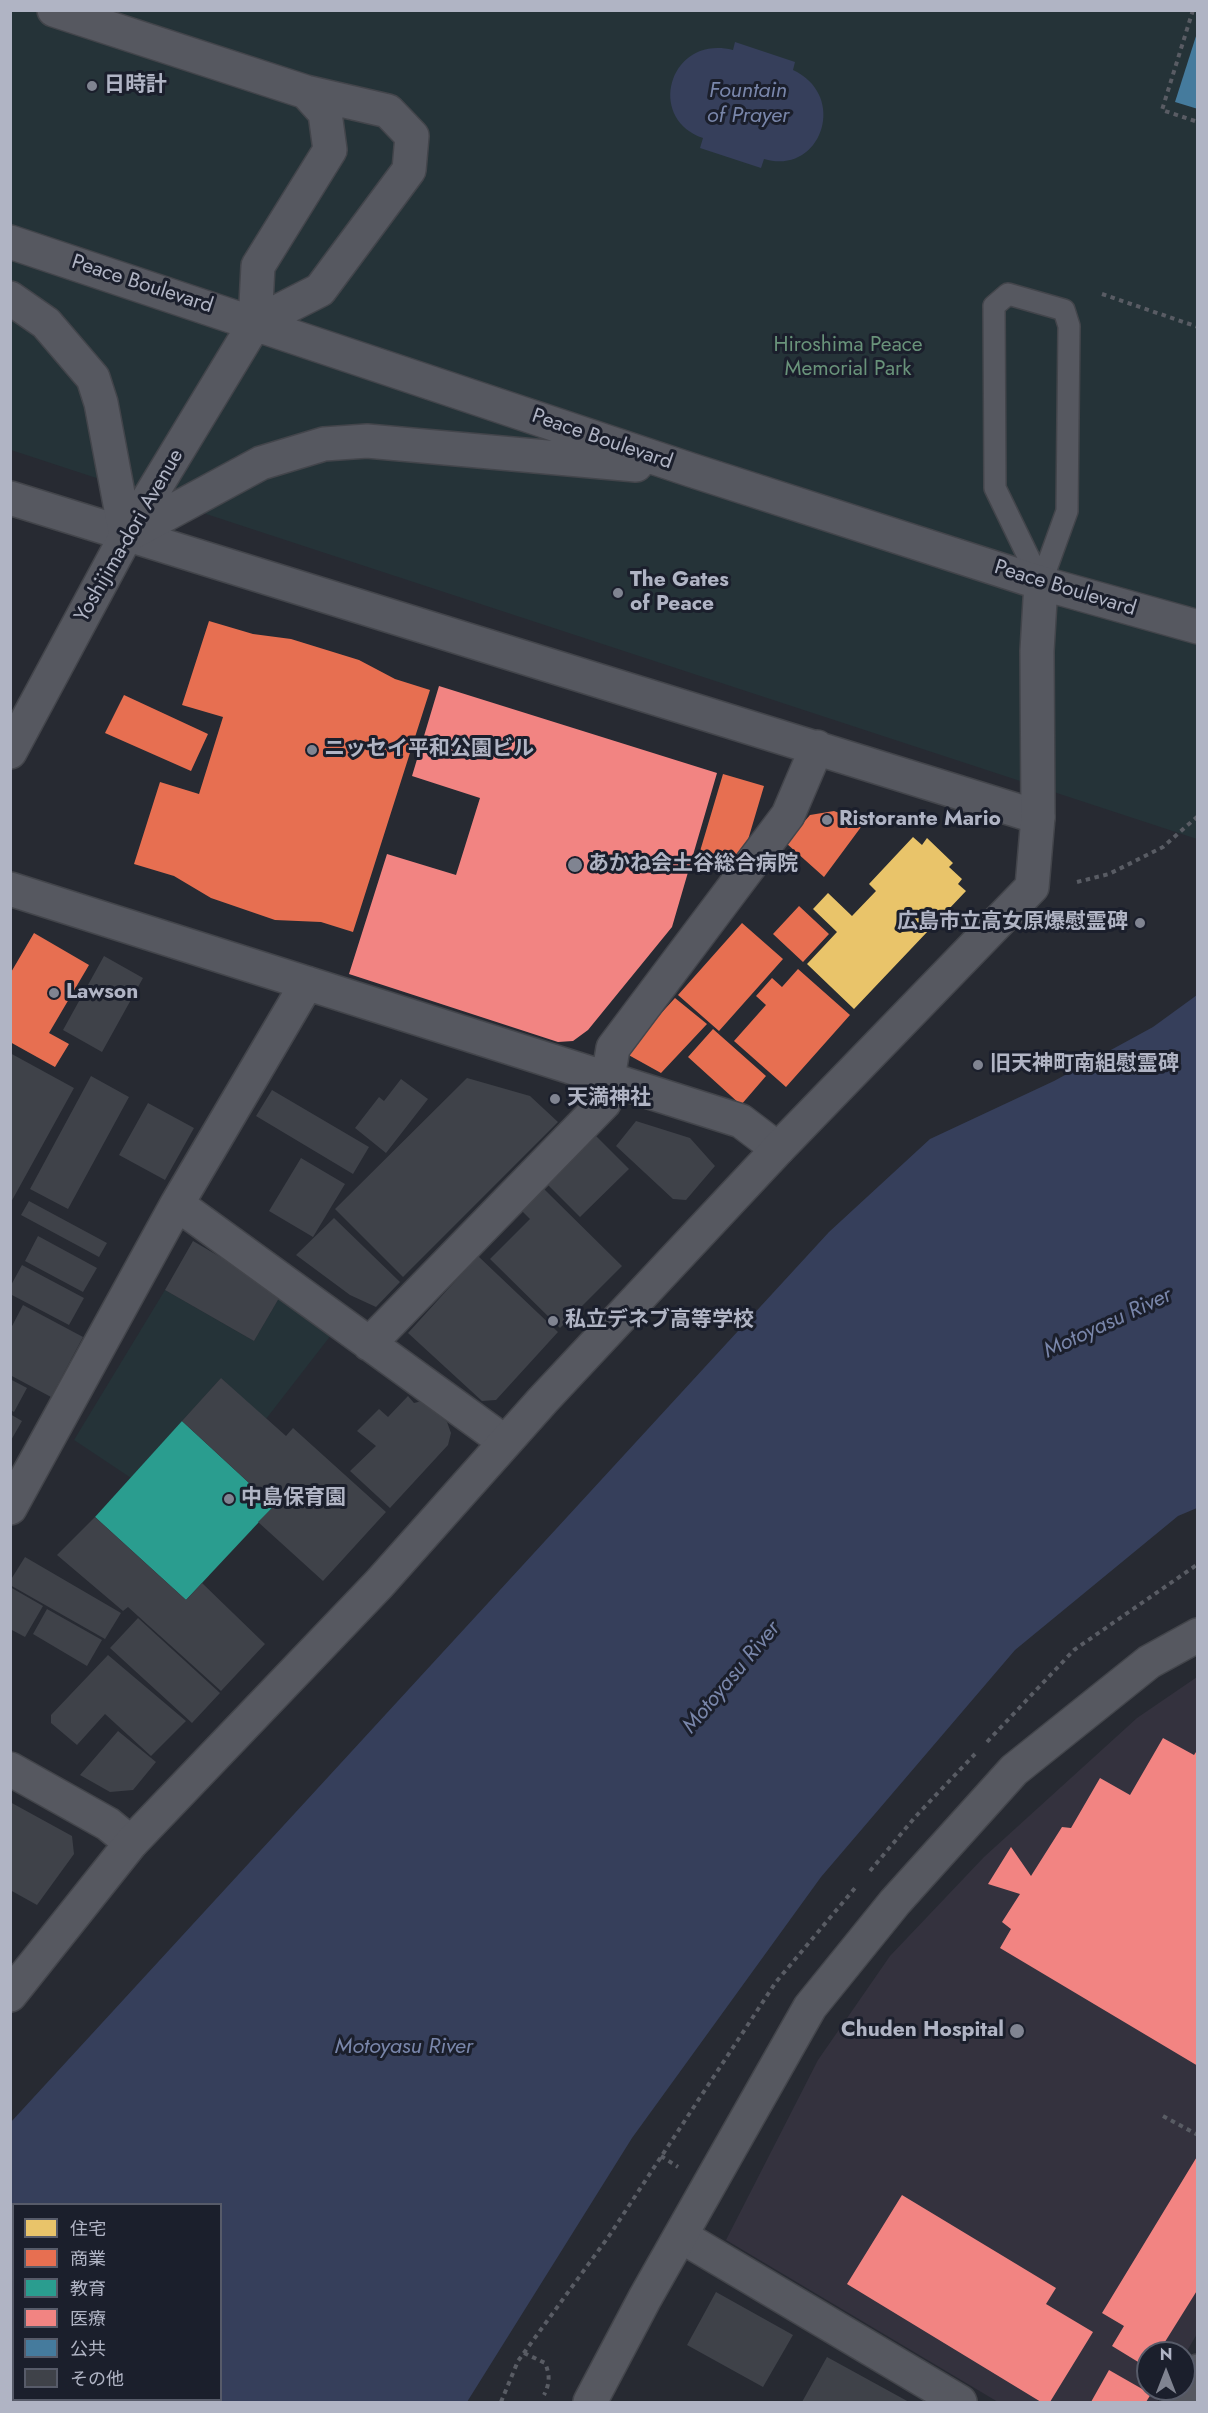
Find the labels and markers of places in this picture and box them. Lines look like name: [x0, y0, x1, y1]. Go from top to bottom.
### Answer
place label: 日時計: [104, 73, 167, 99]
marker: 日時計: [85, 79, 99, 93]
place label: The Gates of Peace: [630, 568, 729, 618]
marker: The Gates of Peace: [611, 586, 625, 600]
place label: ニッセイ平和公園ビル: [324, 737, 534, 763]
marker: ニッセイ平和公園ビル: [305, 743, 319, 757]
place label: Ristorante Mario: [839, 807, 1001, 833]
marker: Ristorante Mario: [820, 813, 834, 827]
place label: あかね会土谷総合病院: [588, 852, 798, 878]
marker: あかね会土谷総合病院: [566, 856, 584, 874]
place label: 広島市立高女原爆慰霊碑: [897, 910, 1128, 936]
marker: 広島市立高女原爆慰霊碑: [1133, 916, 1147, 930]
place label: Lawson: [66, 980, 138, 1006]
marker: Lawson: [47, 986, 61, 1000]
place label: 旧天神町南組慰霊碑: [990, 1052, 1179, 1078]
marker: 旧天神町南組慰霊碑: [971, 1058, 985, 1072]
place label: 天満神社: [567, 1086, 651, 1112]
marker: 天満神社: [548, 1092, 562, 1106]
place label: 私立デネブ高等学校: [565, 1308, 754, 1334]
marker: 私立デネブ高等学校: [546, 1314, 560, 1328]
place label: 中島保育園: [241, 1486, 346, 1512]
marker: 中島保育園: [222, 1492, 236, 1506]
place label: Chuden Hospital: [841, 2018, 1004, 2044]
marker: Chuden Hospital: [1008, 2022, 1026, 2040]

